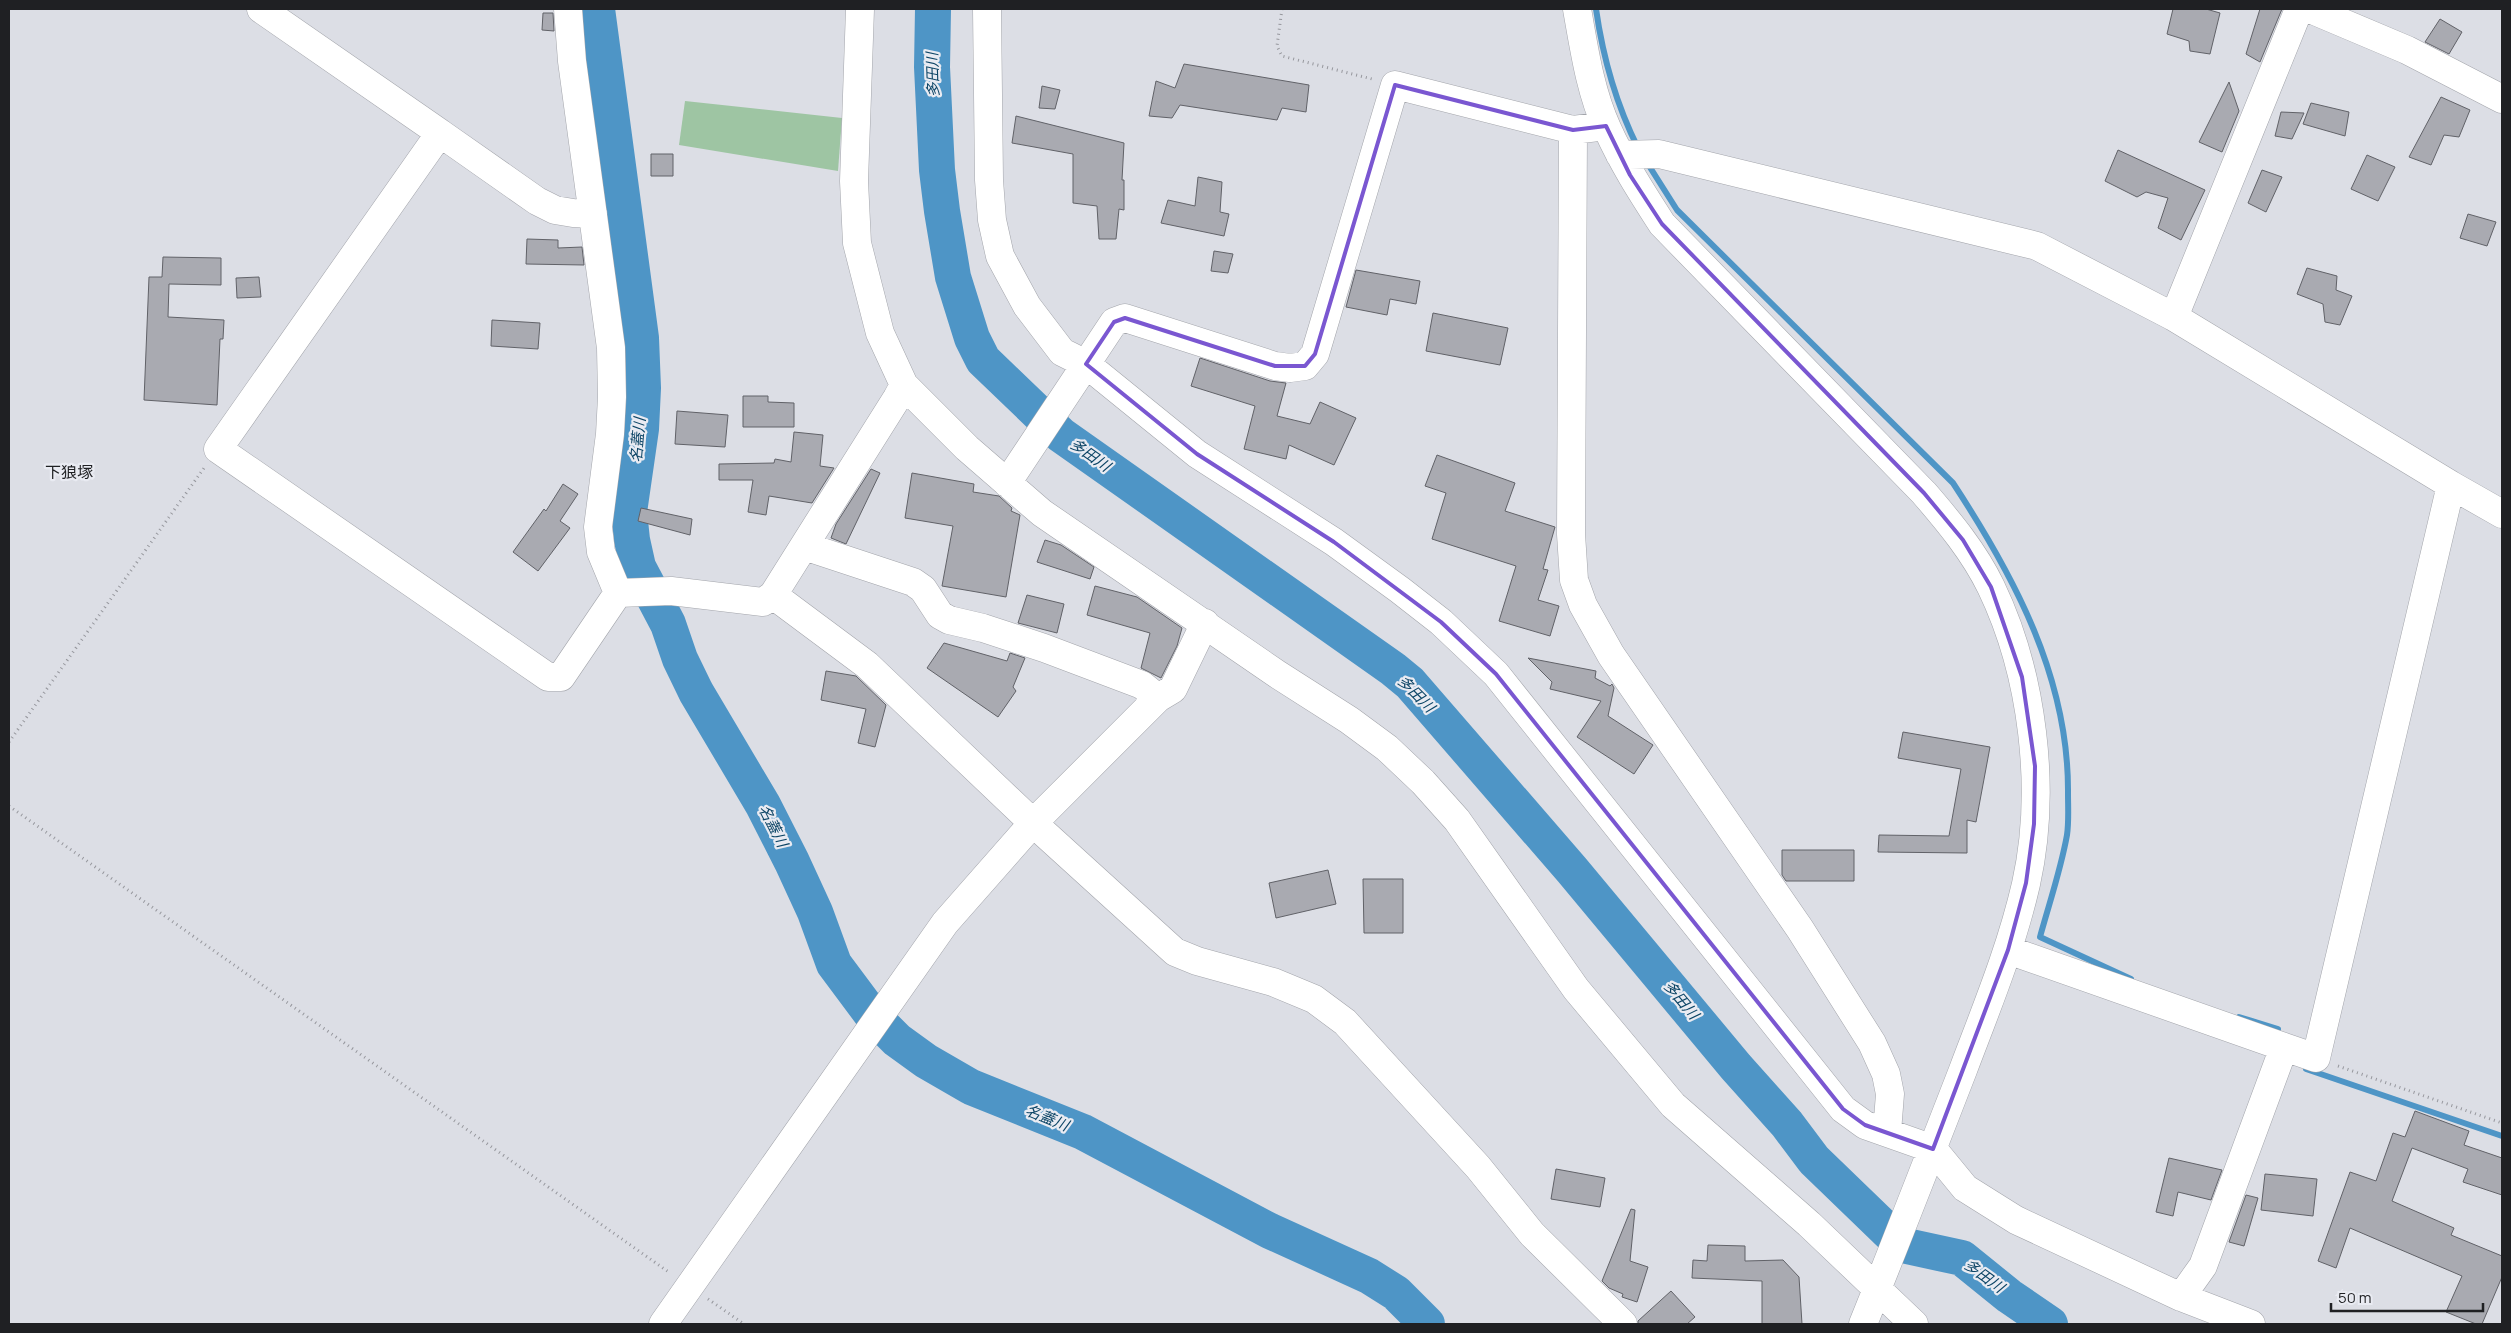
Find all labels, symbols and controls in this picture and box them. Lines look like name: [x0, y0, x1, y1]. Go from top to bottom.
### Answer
water label: 多田川: [921, 50, 944, 98]
water label: 名蓋川: [625, 415, 650, 463]
water label: 多田川: [1066, 433, 1116, 477]
district label: 下狼塚: [45, 461, 93, 483]
water label: 多田川: [1393, 670, 1441, 718]
water label: 名蓋川: [754, 801, 794, 852]
water label: 多田川: [1659, 976, 1705, 1025]
water label: 名蓋川: [1022, 1099, 1074, 1136]
water label: 多田川: [1960, 1254, 2010, 1298]
scale bar: [2331, 1280, 2484, 1312]
text: 50 m: [2338, 1287, 2372, 1308]

